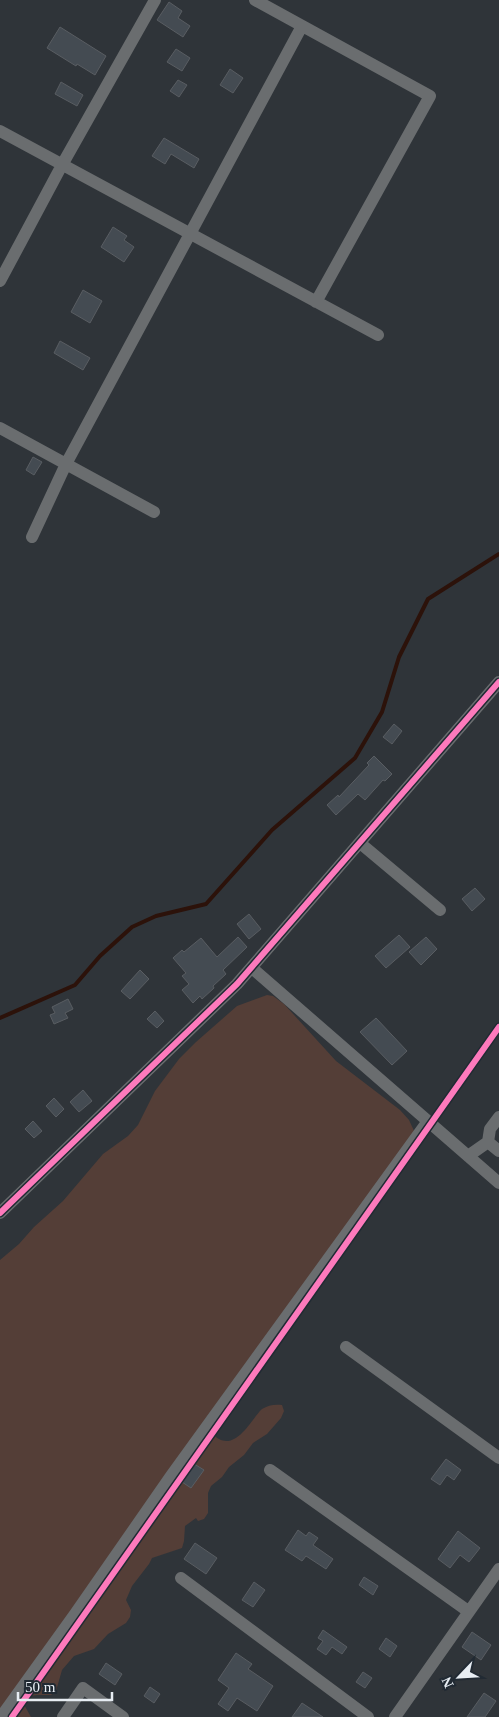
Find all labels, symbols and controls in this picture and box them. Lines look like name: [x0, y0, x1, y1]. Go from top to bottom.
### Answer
north arrow: [434, 1652, 484, 1702]
scale bar: [18, 1670, 111, 1702]
text: N: [439, 1675, 457, 1690]
text: 50 m: [25, 1679, 56, 1695]

